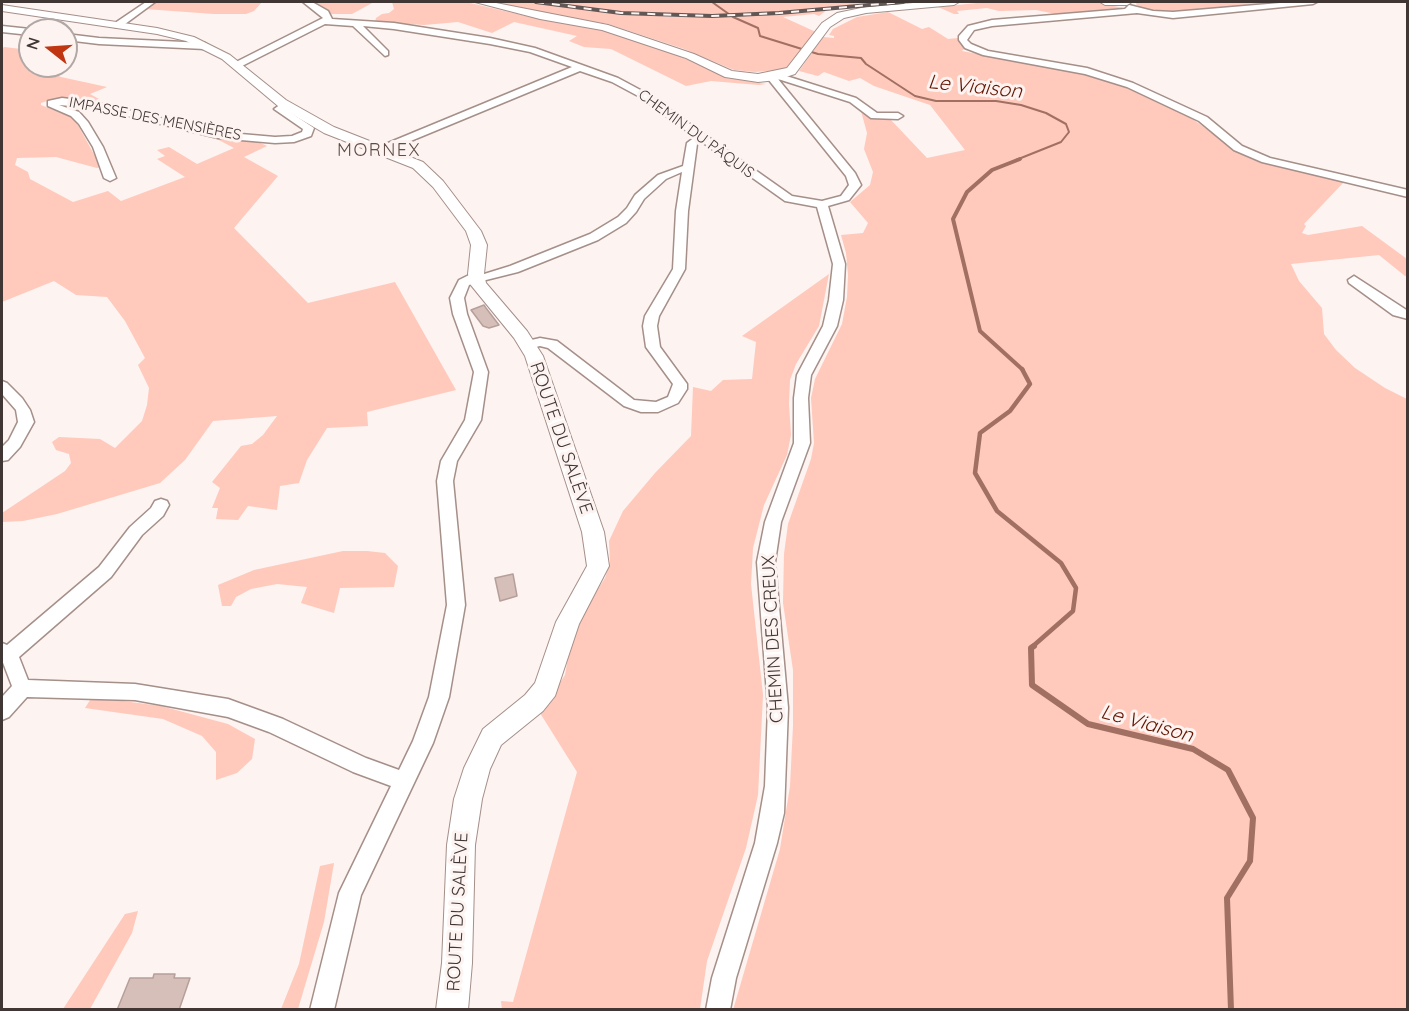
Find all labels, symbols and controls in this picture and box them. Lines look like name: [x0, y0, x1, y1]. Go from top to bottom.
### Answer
north arrow: [18, 18, 78, 78]
text: N: [21, 35, 44, 52]
water label: Le Viaison: [927, 70, 1023, 104]
street label: CHEMIN DU PÂQUIS: [634, 86, 758, 182]
street label: IMPASSE DES MENSIÈRES: [67, 93, 243, 145]
district label: MORNEX: [337, 140, 421, 162]
street label: ROUTE DU SALÈVE: [525, 359, 597, 517]
street label: CHEMIN DES CREUX: [758, 554, 788, 724]
water label: Le Viaison: [1098, 700, 1196, 748]
street label: ROUTE DU SALÈVE: [443, 832, 473, 992]

